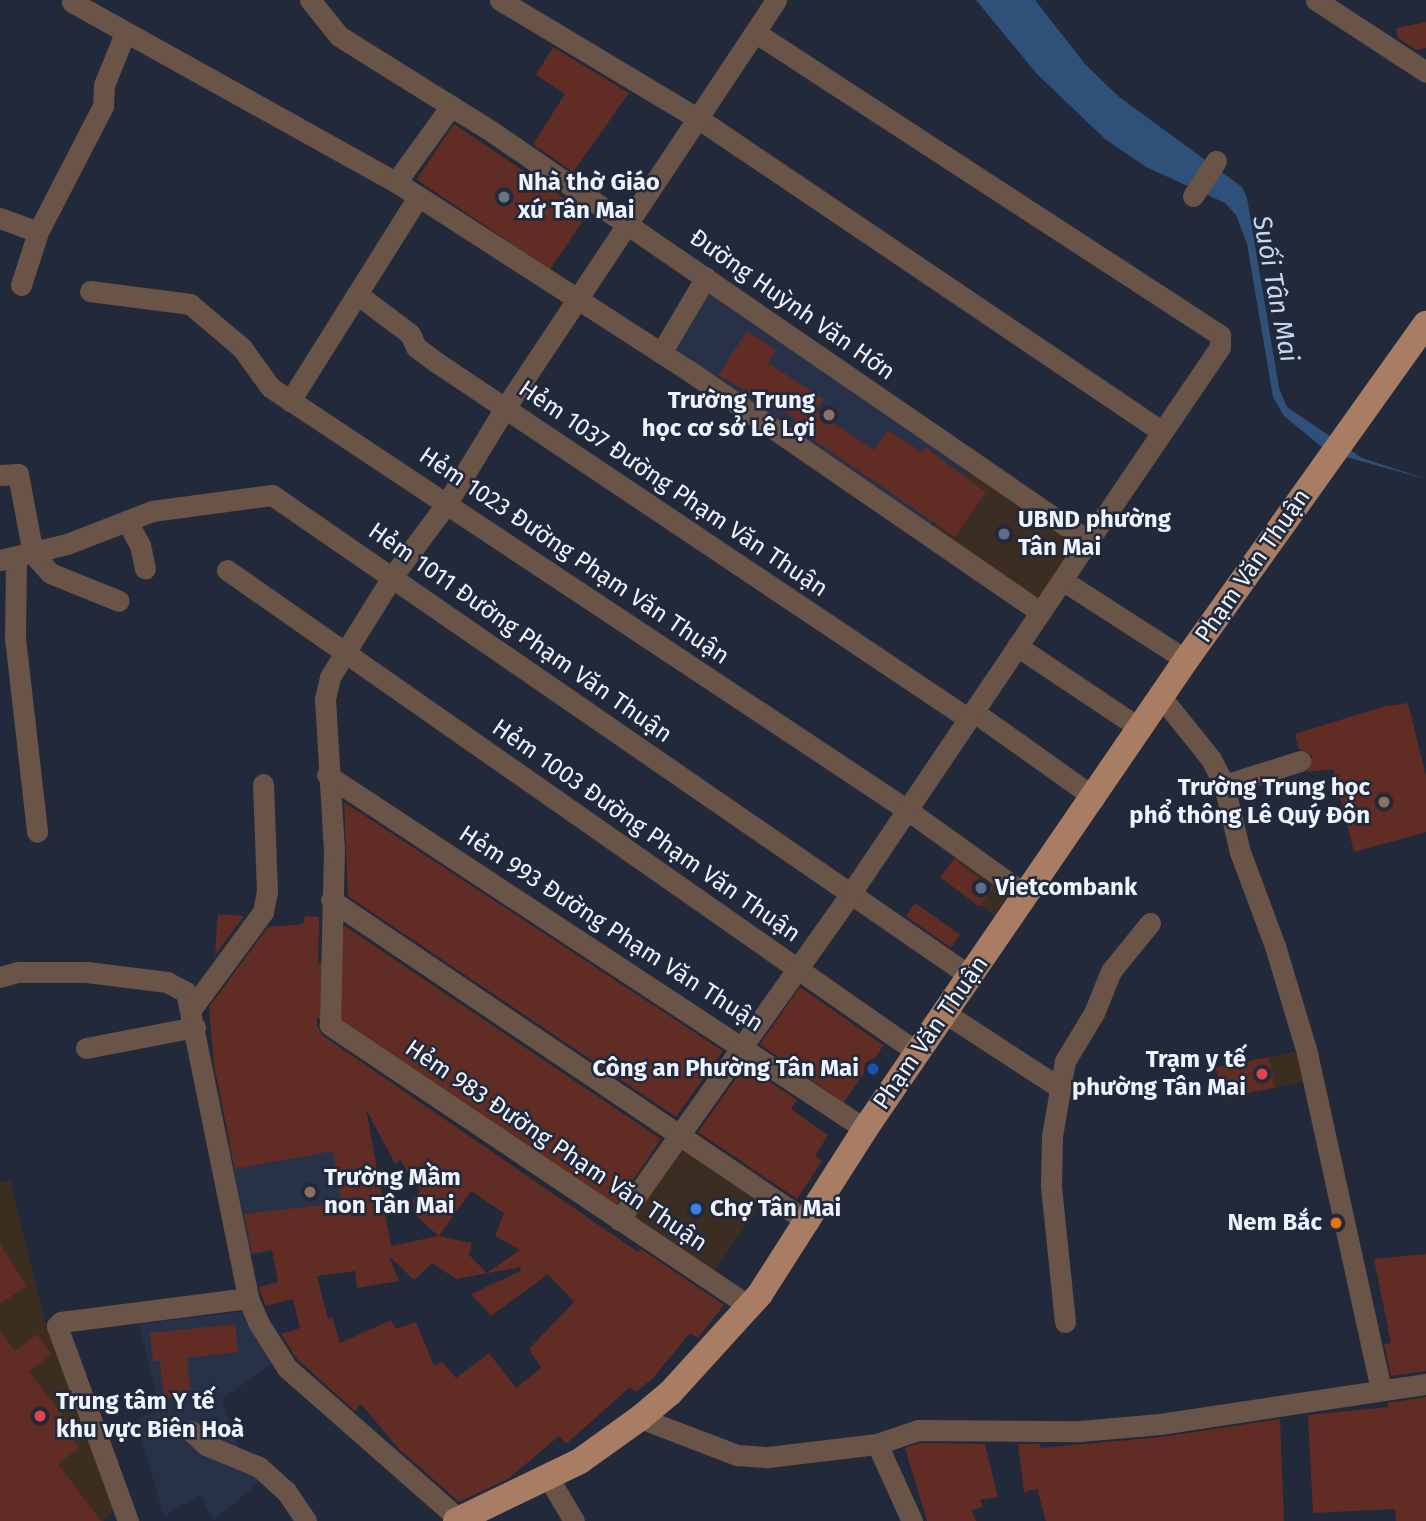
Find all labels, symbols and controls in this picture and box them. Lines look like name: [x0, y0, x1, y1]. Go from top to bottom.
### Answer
place label: Nhà thờ Giáo xứ Tân Mai: [518, 169, 660, 225]
marker: Nhà thờ Giáo xứ Tân Mai: [496, 189, 512, 205]
water label: Suối Tân Mai: [1246, 213, 1304, 365]
street label: Đường Huỳnh Văn Hớn: [684, 223, 900, 387]
street label: Hẻm 1037 Đường Phạm Văn Thuận: [513, 375, 833, 603]
place label: Trường Trung học cơ sở Lê Lợi: [642, 387, 815, 443]
marker: Trường Trung học cơ sở Lê Lợi: [821, 407, 837, 423]
street label: Hẻm 1023 Đường Phạm Văn Thuận: [414, 441, 734, 671]
street label: Phạm Văn Thuận: [1189, 484, 1317, 648]
place label: UBND phường Tân Mai: [1018, 506, 1171, 562]
street label: Hẻm 1011 Đường Phạm Văn Thuận: [363, 517, 677, 749]
marker: UBND phường Tân Mai: [996, 526, 1012, 542]
street label: Hẻm 1003 Đường Phạm Văn Thuận: [486, 713, 806, 949]
place label: Trường Trung học phổ thông Lê Quý Đôn: [1129, 774, 1370, 830]
marker: Trường Trung học phổ thông Lê Quý Đôn: [1376, 794, 1392, 810]
street label: Hẻm 993 Đường Phạm Văn Thuận: [453, 820, 769, 1038]
place label: Vietcombank: [995, 874, 1137, 902]
marker: Vietcombank: [973, 880, 989, 896]
street label: Phạm Văn Thuận: [867, 951, 995, 1115]
street label: Hẻm 983 Đường Phạm Văn Thuận: [399, 1034, 713, 1258]
place label: Trạm y tế phường Tân Mai: [1072, 1046, 1246, 1102]
place label: Công an Phường Tân Mai: [593, 1055, 859, 1083]
marker: Công an Phường Tân Mai: [865, 1061, 881, 1077]
marker: Trạm y tế phường Tân Mai: [1252, 1064, 1272, 1084]
place label: Trường Mầm non Tân Mai: [324, 1164, 461, 1220]
marker: Trường Mầm non Tân Mai: [302, 1184, 318, 1200]
place label: Chợ Tân Mai: [710, 1195, 841, 1223]
marker: Chợ Tân Mai: [688, 1201, 704, 1217]
place label: Nem Bắc: [1227, 1209, 1322, 1237]
marker: Nem Bắc: [1328, 1215, 1344, 1231]
place label: Trung tâm Y tế khu vực Biên Hoà: [56, 1388, 244, 1444]
marker: Trung tâm Y tế khu vực Biên Hoà: [30, 1406, 50, 1426]

